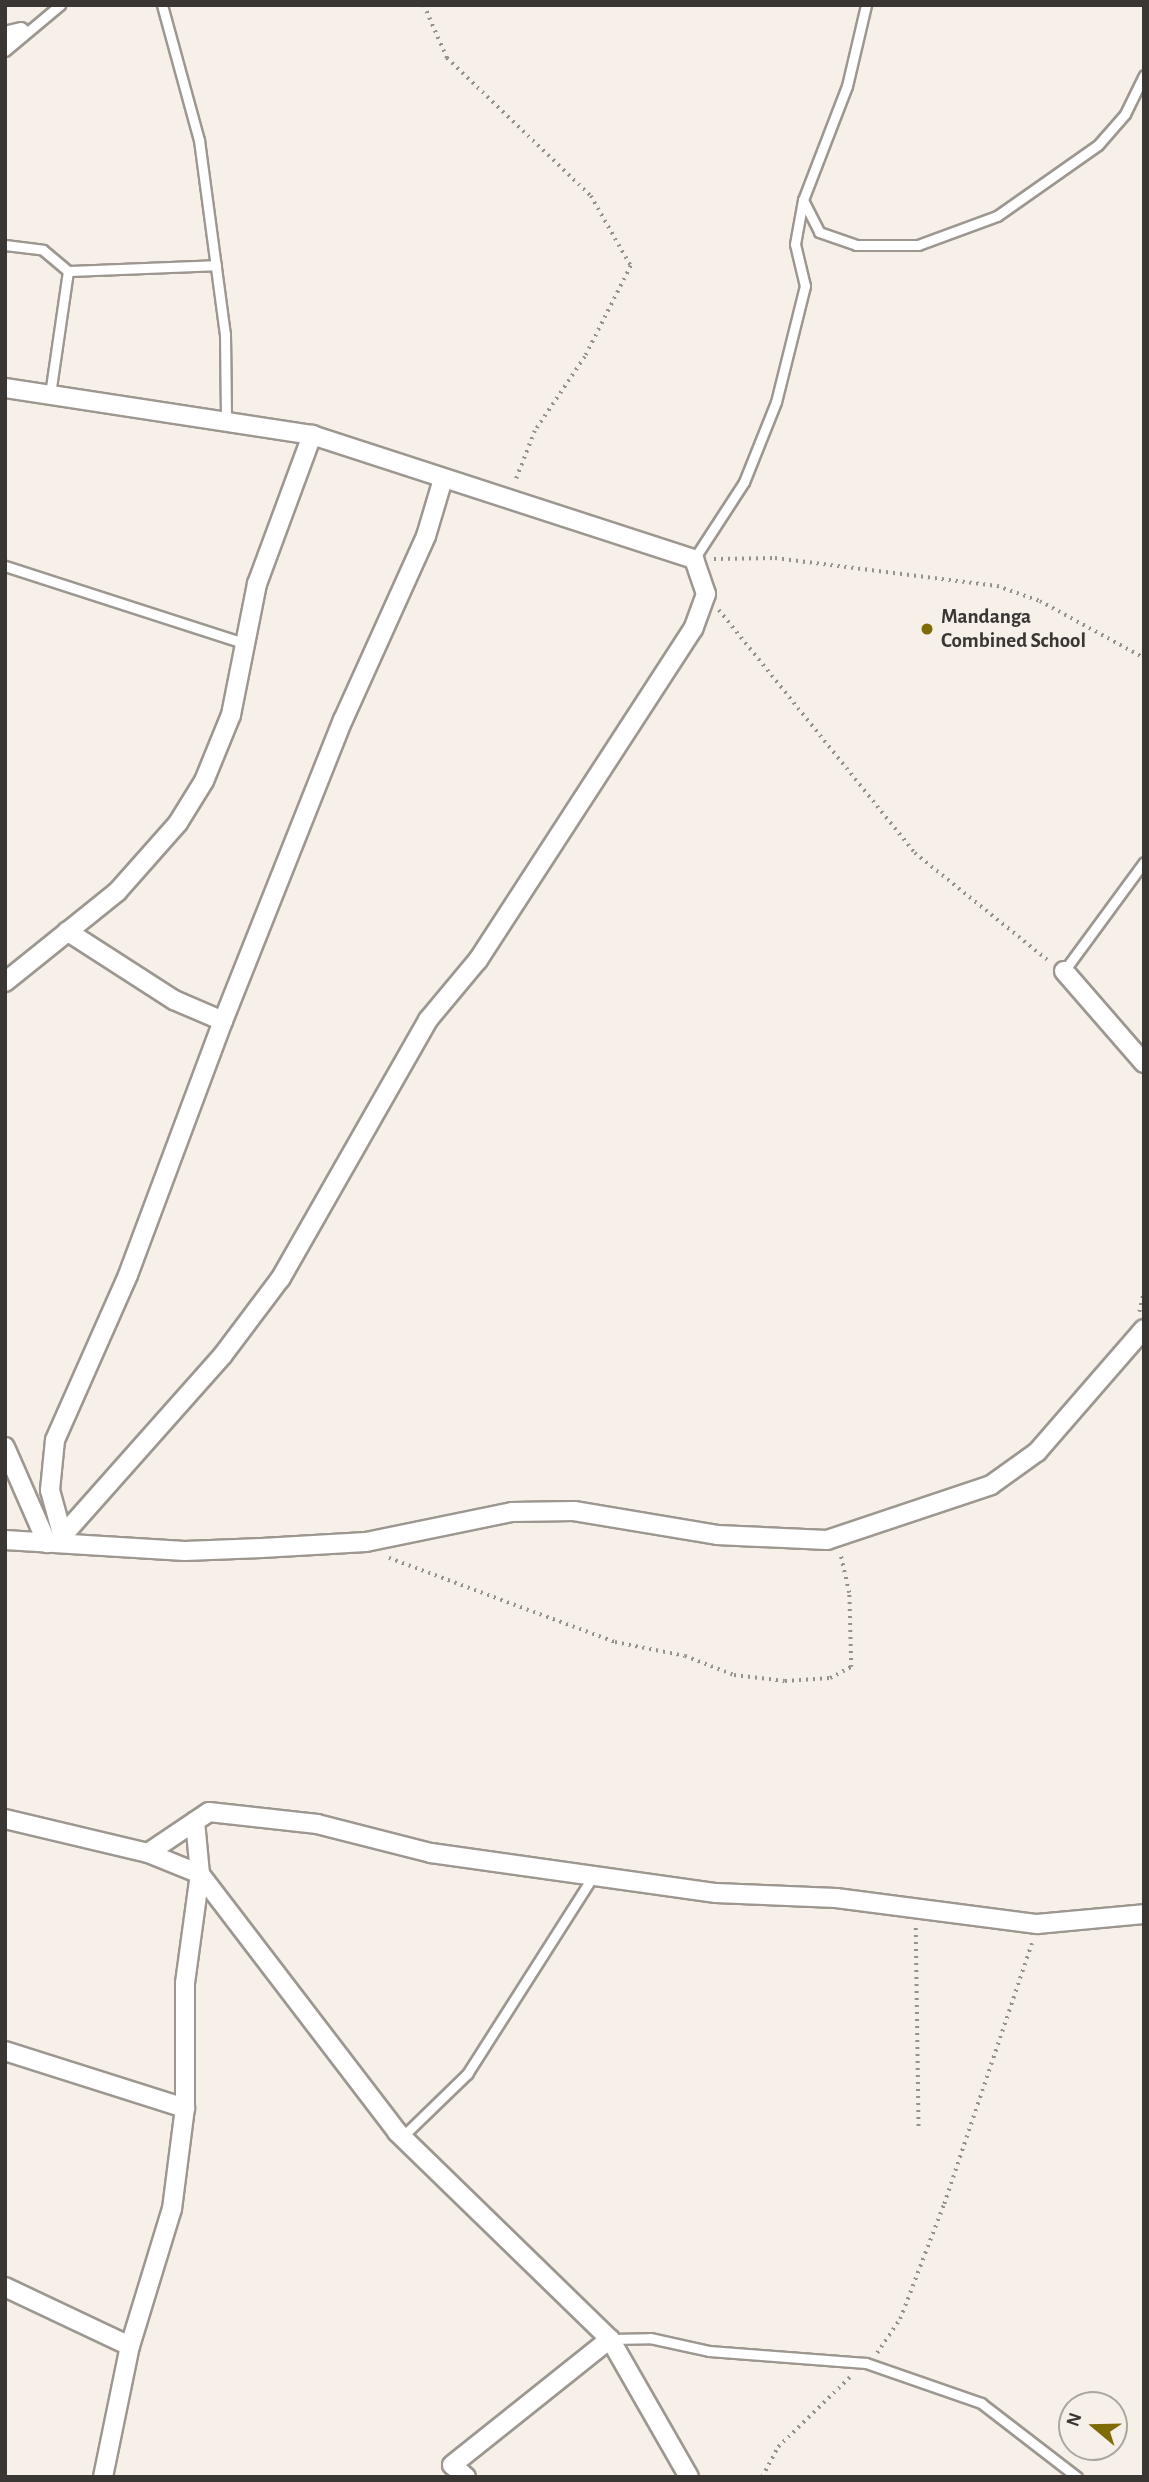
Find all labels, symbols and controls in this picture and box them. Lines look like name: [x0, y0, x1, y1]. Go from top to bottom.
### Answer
place label: Mandanga Combined School: [941, 604, 1086, 654]
marker: Mandanga Combined School: [919, 621, 935, 637]
north arrow: [1058, 2391, 1128, 2461]
text: N: [1063, 2410, 1086, 2429]

